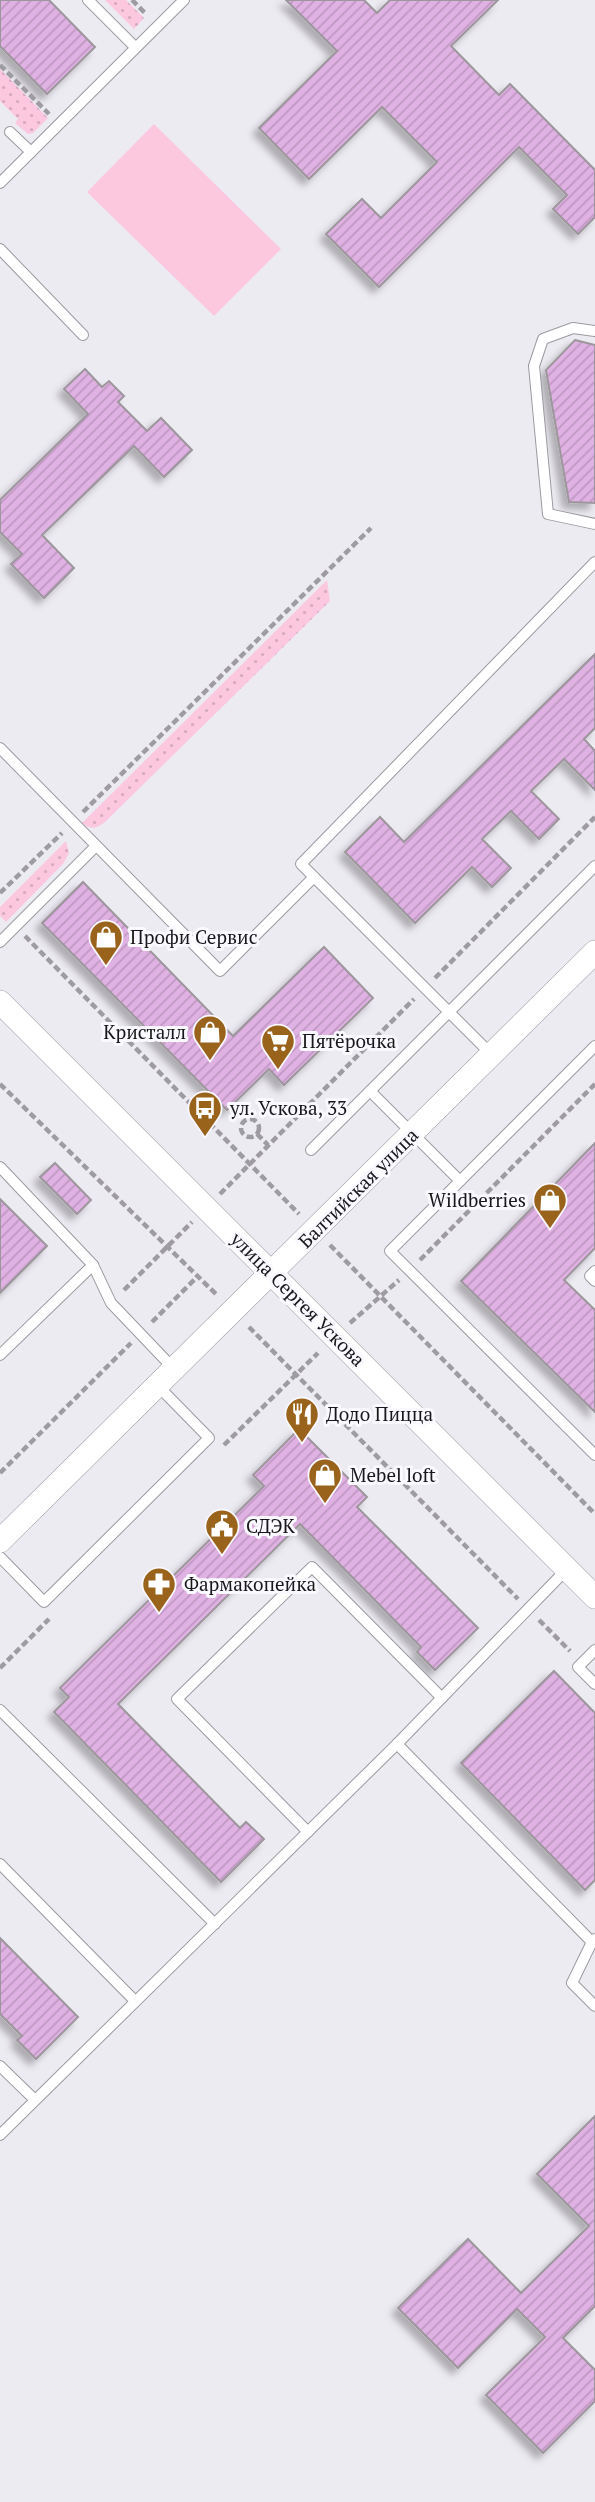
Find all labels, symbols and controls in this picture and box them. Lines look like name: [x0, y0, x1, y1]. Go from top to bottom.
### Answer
shop icon: Профи Сервис: [87, 918, 125, 967]
place label: Профи Сервис: [130, 924, 258, 949]
shop icon: Кристалл: [191, 1013, 229, 1062]
place label: Кристалл: [103, 1019, 186, 1044]
supermarket icon: Пятёрочка: [259, 1022, 297, 1071]
place label: Пятёрочка: [302, 1028, 396, 1053]
bus stop icon: ул. Ускова, 33: [186, 1089, 224, 1138]
place label: ул. Ускова, 33: [229, 1095, 347, 1120]
street label: Балтийская улица: [292, 1122, 423, 1253]
shop icon: Wildberries: [531, 1181, 569, 1230]
place label: Wildberries: [428, 1187, 526, 1212]
street label: улица Сергея Ускова: [225, 1225, 371, 1372]
restaurant icon: Додо Пицца: [283, 1395, 321, 1444]
place label: Додо Пицца: [326, 1401, 433, 1426]
shop icon: Mebel loft: [306, 1456, 344, 1505]
place label: Mebel loft: [350, 1462, 436, 1487]
public building icon: СДЭК: [203, 1507, 241, 1556]
place label: СДЭК: [246, 1513, 296, 1538]
pharmacy icon: Фармакопейка: [140, 1565, 178, 1614]
place label: Фармакопейка: [184, 1571, 316, 1596]

